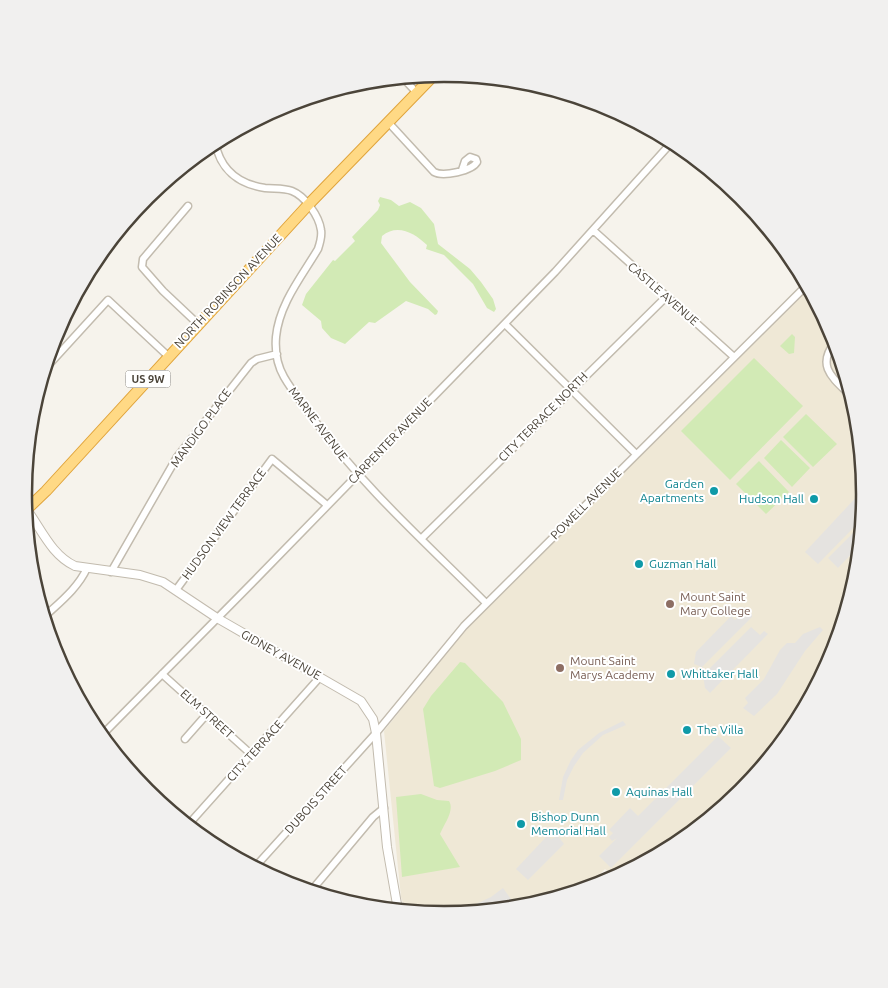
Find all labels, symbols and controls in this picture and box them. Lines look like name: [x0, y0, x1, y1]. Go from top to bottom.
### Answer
street label: NORTH ROBINSON AVENUE: [171, 231, 284, 350]
street label: CASTLE AVENUE: [625, 259, 701, 328]
street label: CITY TERRACE NORTH: [495, 369, 590, 464]
road number: US 9W: [126, 370, 170, 388]
street label: MARNE AVENUE: [286, 384, 350, 463]
street label: MANDIGO PLACE: [168, 386, 234, 469]
street label: CARPENTER AVENUE: [345, 395, 434, 486]
street label: HUDSON VIEW TERRACE: [179, 466, 268, 582]
street label: POWELL AVENUE: [548, 466, 624, 542]
place label: Garden Apartments: [640, 477, 704, 504]
marker: Garden Apartments: [708, 485, 720, 497]
place label: Hudson Hall: [739, 492, 804, 505]
marker: Hudson Hall: [808, 493, 820, 505]
place label: Guzman Hall: [649, 557, 716, 570]
marker: Guzman Hall: [633, 558, 645, 570]
place label: Mount Saint Mary College: [680, 590, 751, 617]
marker: Mount Saint Mary College: [664, 598, 676, 610]
street label: GIDNEY AVENUE: [239, 627, 324, 682]
place label: Mount Saint Marys Academy: [570, 654, 655, 681]
marker: Mount Saint Marys Academy: [554, 662, 566, 674]
place label: Whittaker Hall: [681, 667, 758, 680]
marker: Whittaker Hall: [665, 668, 677, 680]
street label: ELM STREET: [178, 687, 237, 741]
street label: CITY TERRACE: [224, 717, 286, 784]
place label: The Villa: [697, 723, 743, 736]
marker: The Villa: [681, 724, 693, 736]
street label: DUBOIS STREET: [282, 763, 350, 836]
place label: Aquinas Hall: [626, 785, 692, 798]
marker: Aquinas Hall: [610, 786, 622, 798]
place label: Bishop Dunn Memorial Hall: [531, 810, 606, 837]
marker: Bishop Dunn Memorial Hall: [515, 818, 527, 830]

